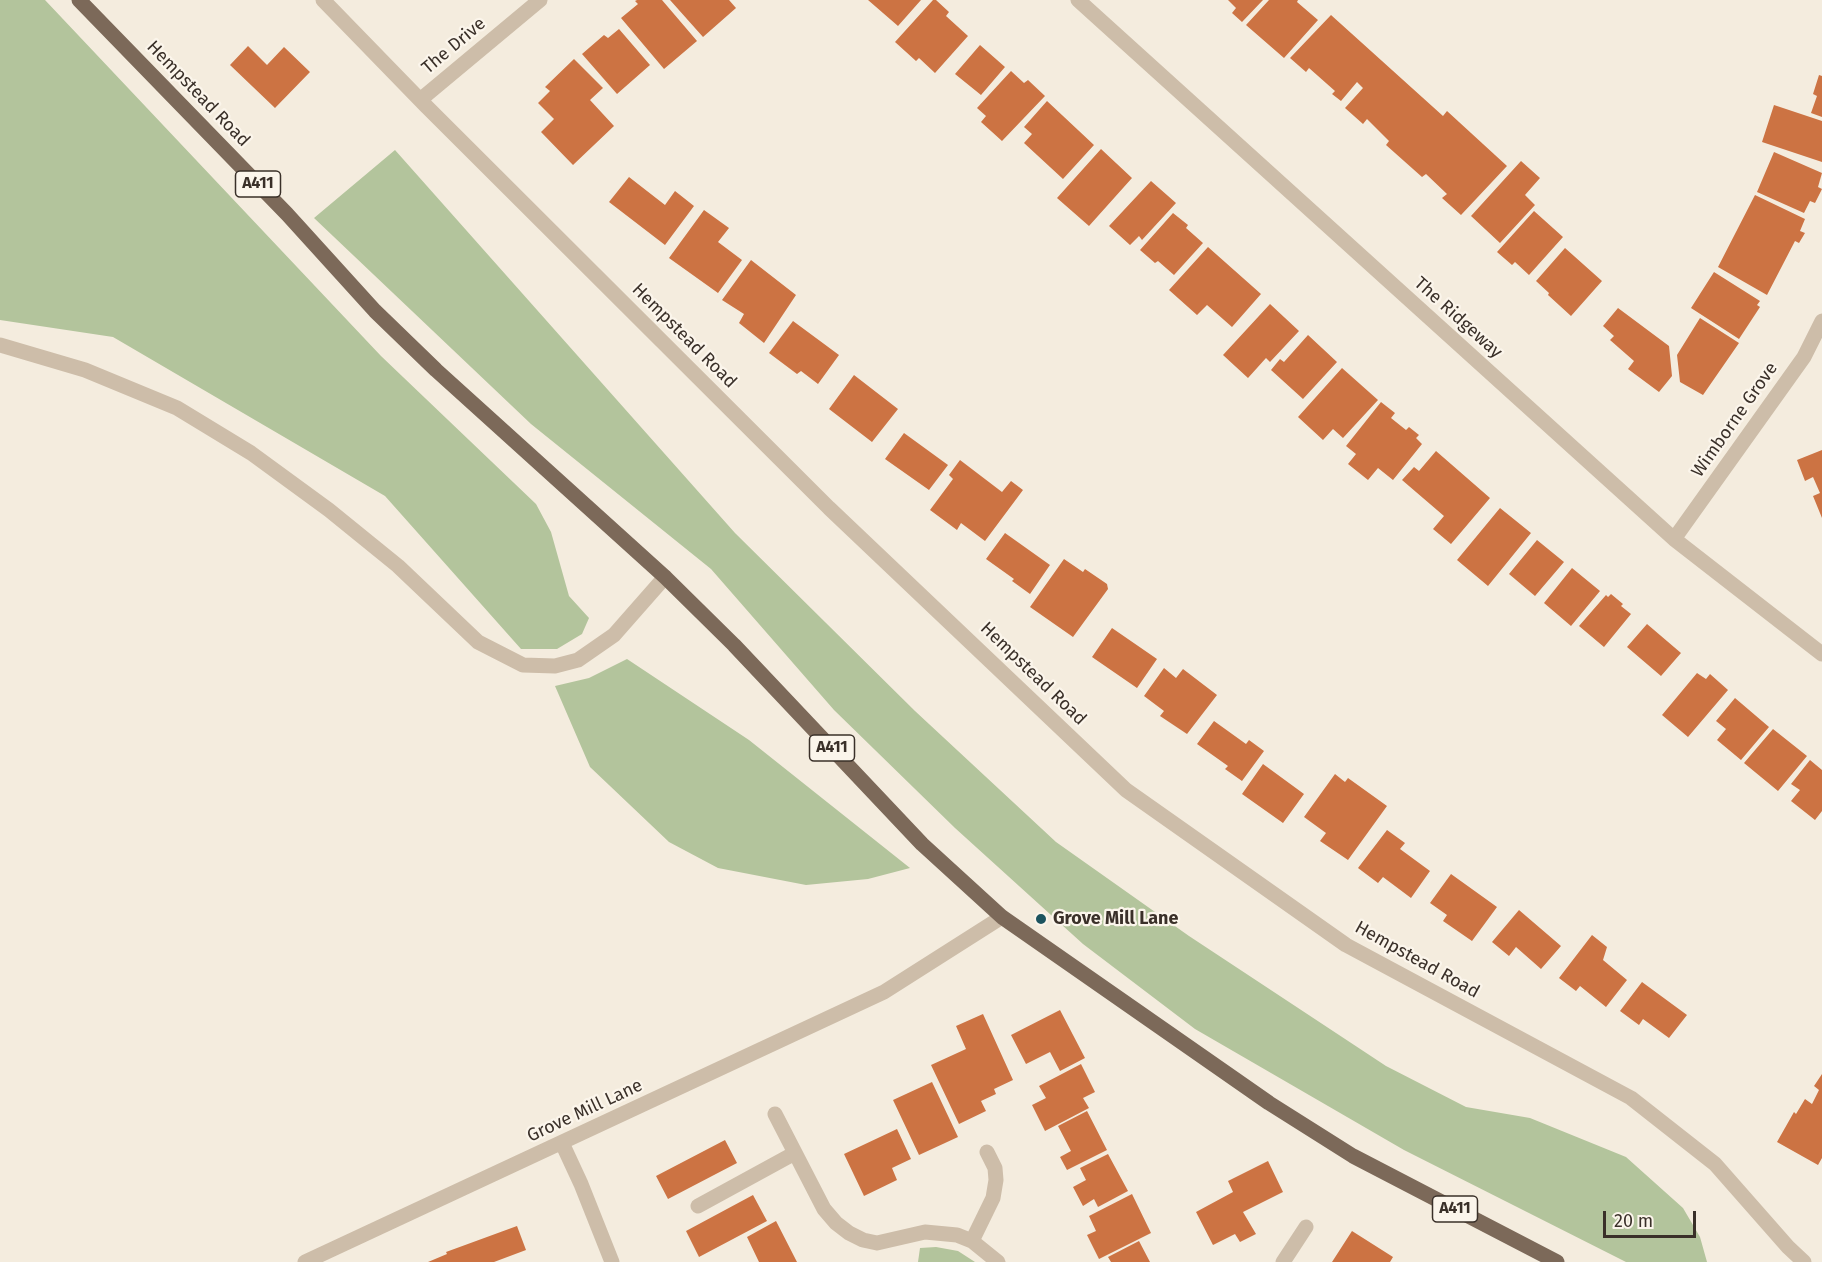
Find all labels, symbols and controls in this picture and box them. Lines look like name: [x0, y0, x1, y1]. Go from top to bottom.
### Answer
street label: The Drive: [418, 13, 490, 79]
street label: Hempstead Road: [142, 36, 254, 152]
road number: A411: [236, 171, 280, 197]
street label: The Ridgeway: [1409, 273, 1507, 363]
street label: Hempstead Road: [627, 279, 741, 393]
street label: Wimborne Grove: [1687, 358, 1783, 482]
street label: Hempstead Road: [975, 618, 1091, 730]
road number: A411: [810, 735, 854, 761]
place label: Grove Mill Lane: [1053, 908, 1178, 930]
marker: Grove Mill Lane: [1034, 912, 1048, 926]
street label: Hempstead Road: [1351, 917, 1483, 1003]
street label: Grove Mill Lane: [524, 1075, 646, 1147]
road number: A411: [1432, 1196, 1478, 1222]
scale bar: [1606, 1199, 1699, 1237]
text: 20 m: [1614, 1210, 1653, 1232]

